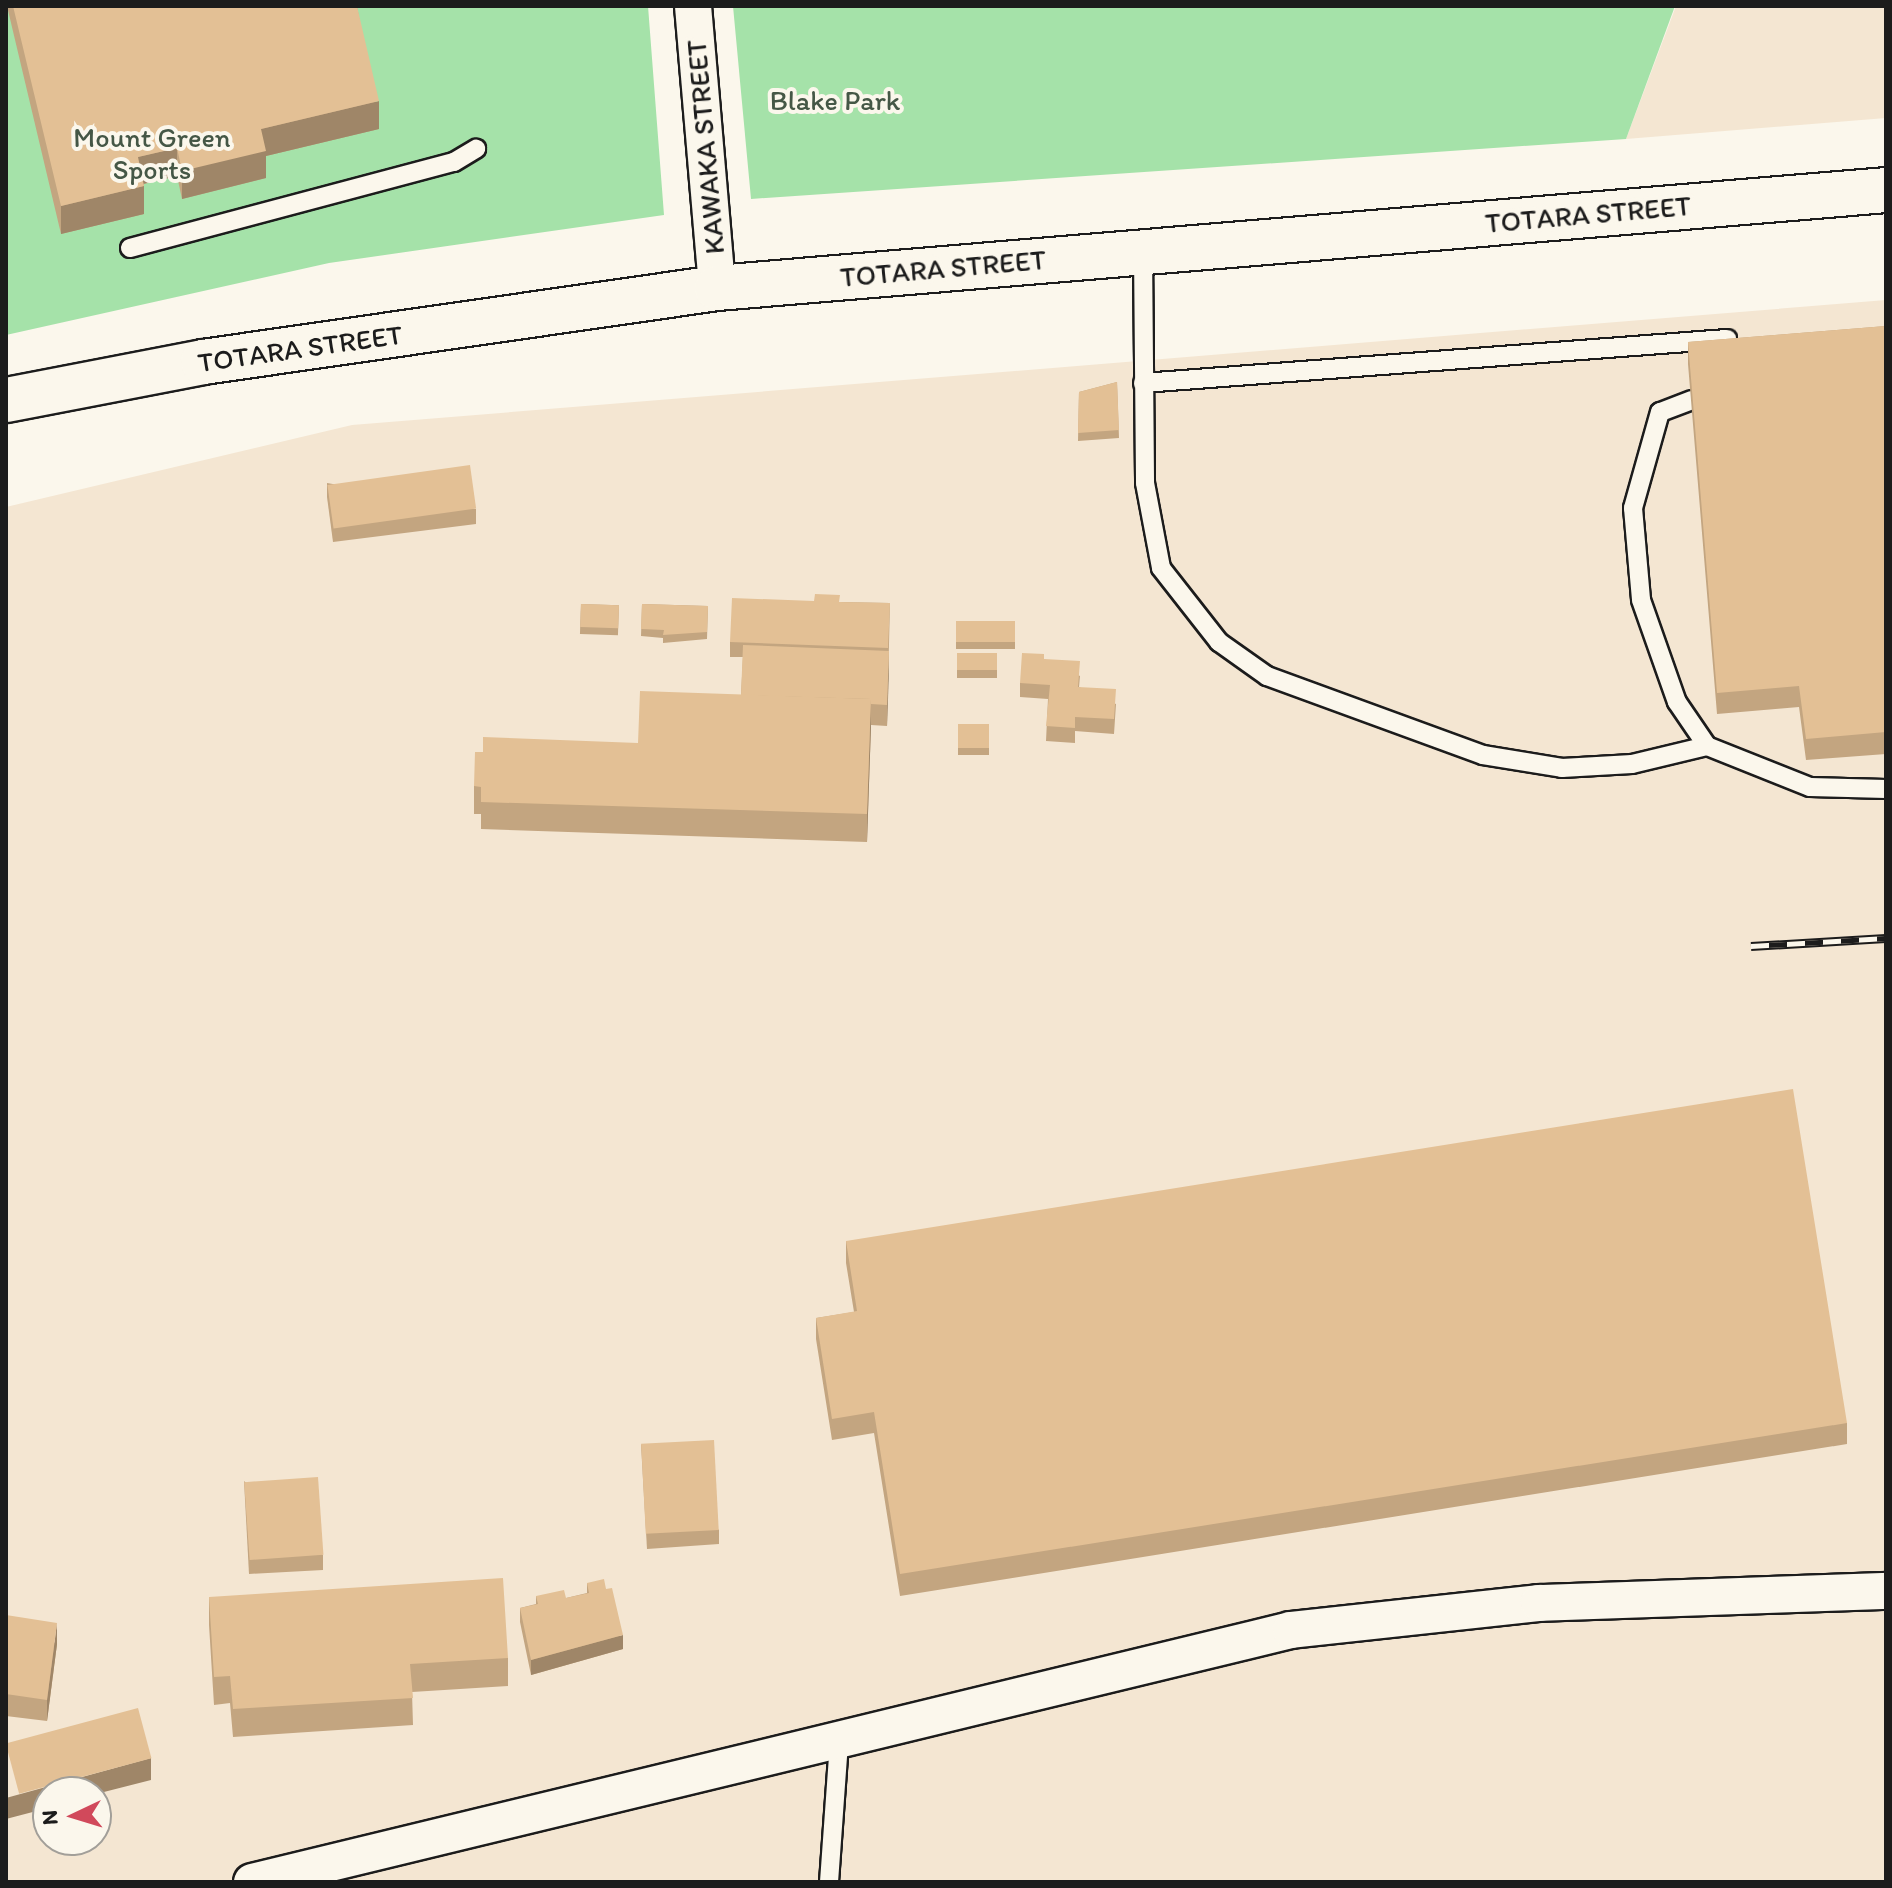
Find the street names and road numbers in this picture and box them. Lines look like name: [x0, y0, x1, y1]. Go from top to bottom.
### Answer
street label: KAWAKA STREET: [679, 38, 731, 256]
street label: TOTARA STREET: [1484, 188, 1692, 240]
street label: TOTARA STREET: [839, 242, 1047, 294]
street label: TOTARA STREET: [195, 317, 405, 379]

